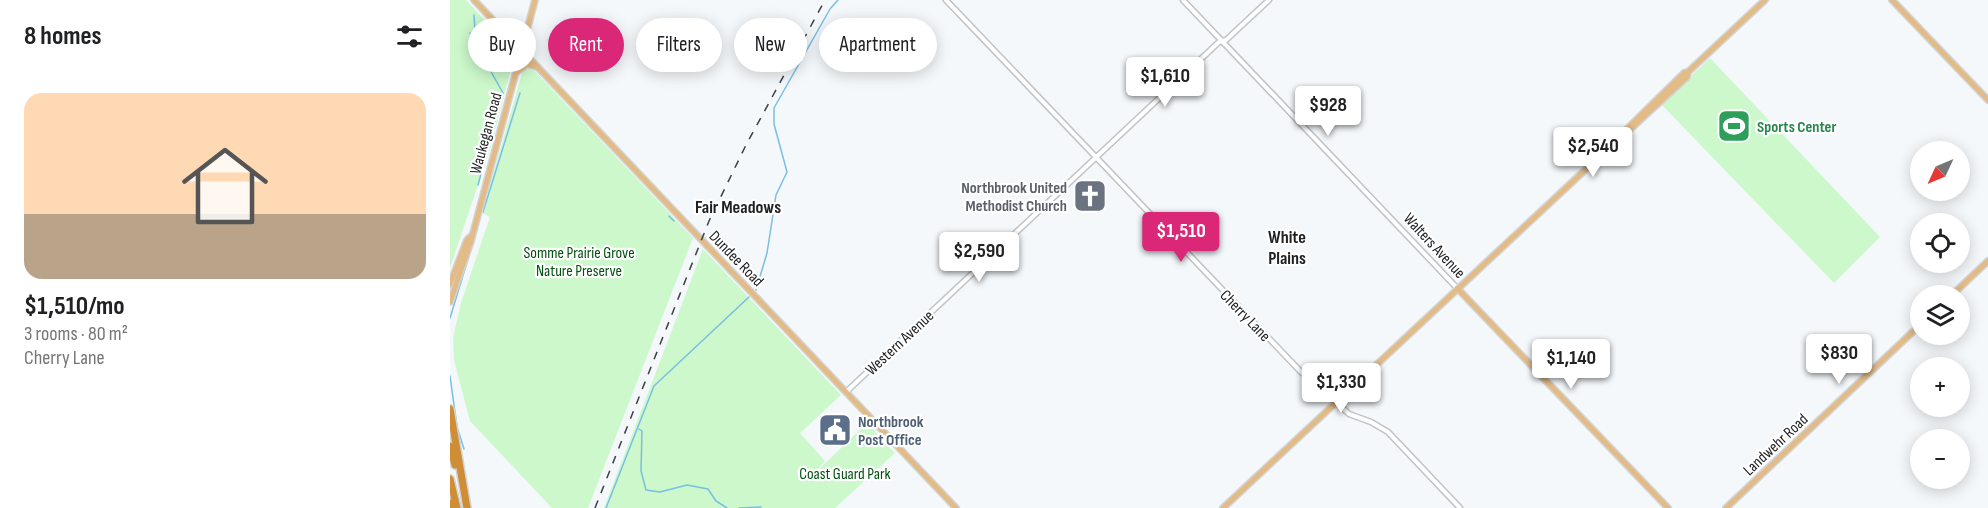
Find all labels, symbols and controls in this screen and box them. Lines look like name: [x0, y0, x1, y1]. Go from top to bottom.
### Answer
chip: Buy: [468, 18, 536, 72]
chip: Rent: [548, 18, 624, 72]
chip: Filters: [636, 18, 722, 72]
chip: New: [734, 18, 807, 72]
chip: Apartment: [819, 18, 937, 72]
icon: filters: [393, 20, 426, 53]
text: 8 homes: [24, 21, 102, 52]
pin: $1,610: [1116, 57, 1214, 108]
text: $1,610: [1140, 64, 1190, 88]
pin: $928: [1292, 86, 1364, 137]
street label: Waukegan Road: [466, 91, 506, 176]
text: $928: [1309, 93, 1347, 117]
sports icon: Sports Center: [1716, 108, 1752, 144]
place label: Sports Center: [1757, 118, 1836, 137]
pin: $2,540: [1544, 127, 1642, 178]
icon: home: [171, 132, 279, 240]
text: $2,540: [1567, 134, 1619, 158]
north arrow: [1910, 141, 1970, 201]
map controls: [1910, 141, 1970, 489]
church icon: Northbrook United Methodist Church: [1072, 178, 1108, 214]
place label: Northbrook United Methodist Church: [961, 179, 1067, 216]
district label: Fair Meadows: [695, 197, 781, 218]
street label: Walters Avenue: [1399, 210, 1469, 283]
pin: $1,510: [1132, 212, 1230, 263]
button: locate: [1910, 213, 1970, 273]
text: $1,510: [1156, 219, 1206, 243]
street label: Dundee Road: [705, 227, 767, 291]
district label: White Plains: [1268, 227, 1306, 269]
pin: $2,590: [930, 232, 1028, 283]
text: $2,590: [953, 239, 1005, 263]
park label: Somme Prairie Grove Nature Preserve: [523, 244, 635, 281]
button: layers: [1910, 285, 1970, 345]
street label: Cherry Lane: [1216, 286, 1274, 346]
text: $1,510/mo: [24, 291, 125, 322]
street label: Western Avenue: [862, 307, 938, 380]
text: 3 rooms · 80 m²: [24, 322, 128, 346]
pin: $830: [1803, 334, 1875, 385]
pin: $1,140: [1522, 339, 1620, 390]
text: $830: [1820, 341, 1858, 365]
text: Cherry Lane: [24, 346, 105, 370]
text: $1,140: [1546, 346, 1596, 370]
button: +: [1910, 357, 1970, 417]
pin: $1,330: [1292, 363, 1390, 414]
text: $1,330: [1316, 370, 1366, 394]
street label: Landwehr Road: [1740, 410, 1812, 480]
public building icon: Northbrook Post Office: [817, 412, 853, 448]
place label: Northbrook Post Office: [858, 413, 924, 450]
button: −: [1910, 429, 1970, 489]
park label: Coast Guard Park: [799, 465, 891, 484]

